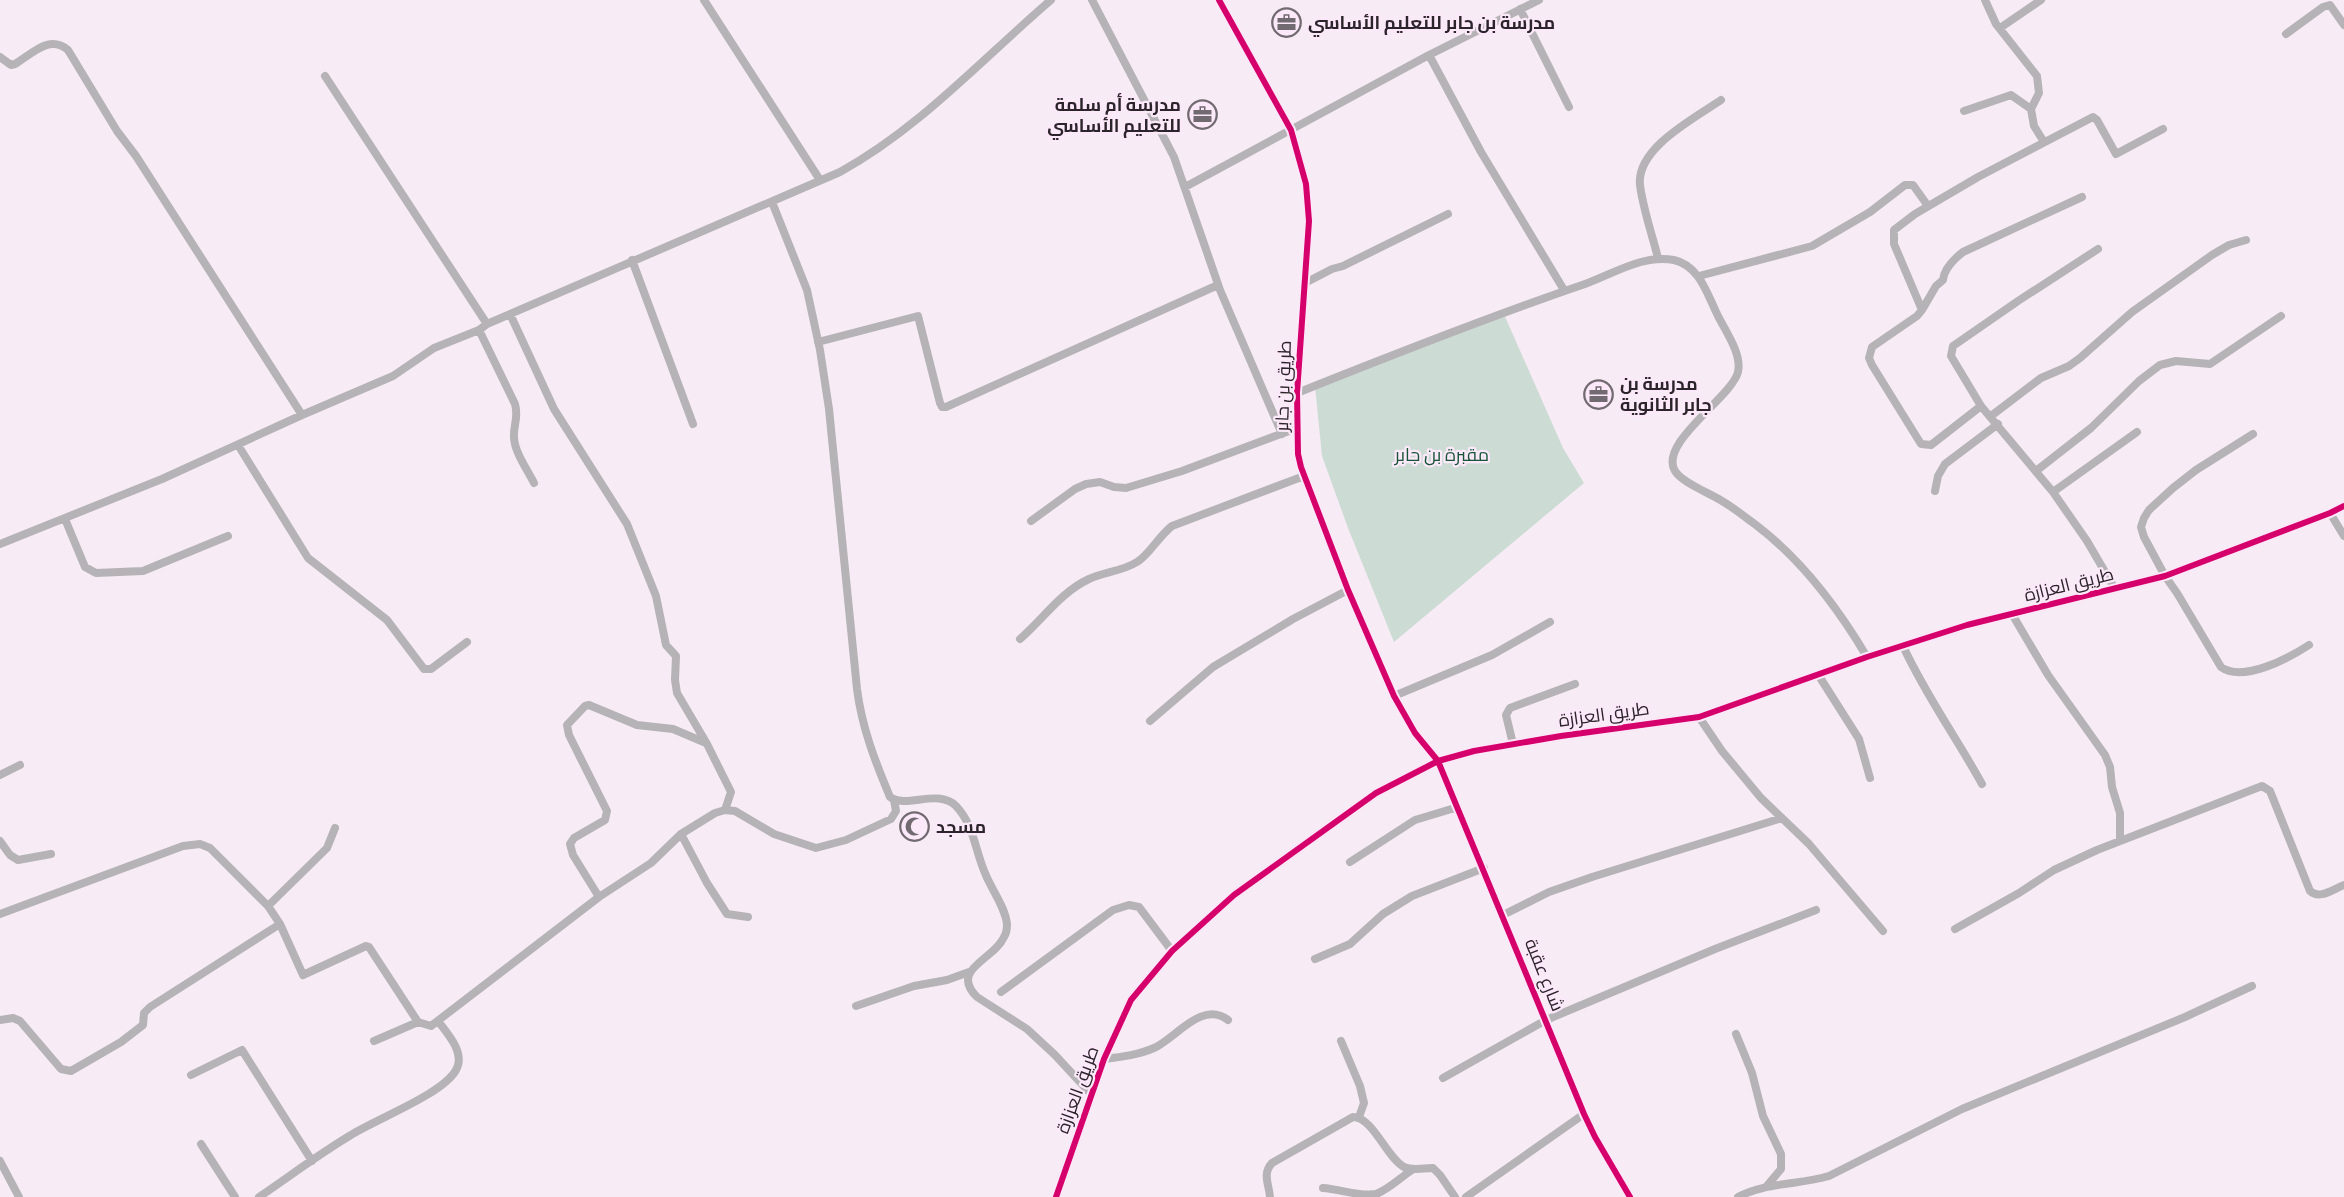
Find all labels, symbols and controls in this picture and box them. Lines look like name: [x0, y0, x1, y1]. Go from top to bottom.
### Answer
office icon: مدرسة بن جابر للتعليم الأساسي: [1271, 7, 1303, 39]
place label: مدرسة بن جابر للتعليم الأساسي: [1308, 11, 1555, 37]
place label: مدرسة أم سلمة للتعليم الأساسي: [1047, 92, 1181, 140]
office icon: مدرسة أم سلمة للتعليم الأساسي: [1186, 99, 1218, 131]
street label: طريق بن جابر: [1270, 340, 1298, 433]
place label: مدرسة بن جابر الثانوية: [1620, 372, 1712, 418]
office icon: مدرسة بن جابر الثانوية: [1583, 378, 1615, 410]
park label: مقبرة بن جابر: [1394, 443, 1489, 468]
street label: طريق العزازة: [2022, 562, 2116, 608]
street label: طريق العزازة: [1557, 696, 1651, 734]
mosque icon: مسجد: [899, 811, 931, 843]
place label: مسجد: [936, 815, 986, 840]
street label: شارع عقبة: [1518, 935, 1570, 1015]
street label: طريق العزازة: [1051, 1043, 1105, 1137]

